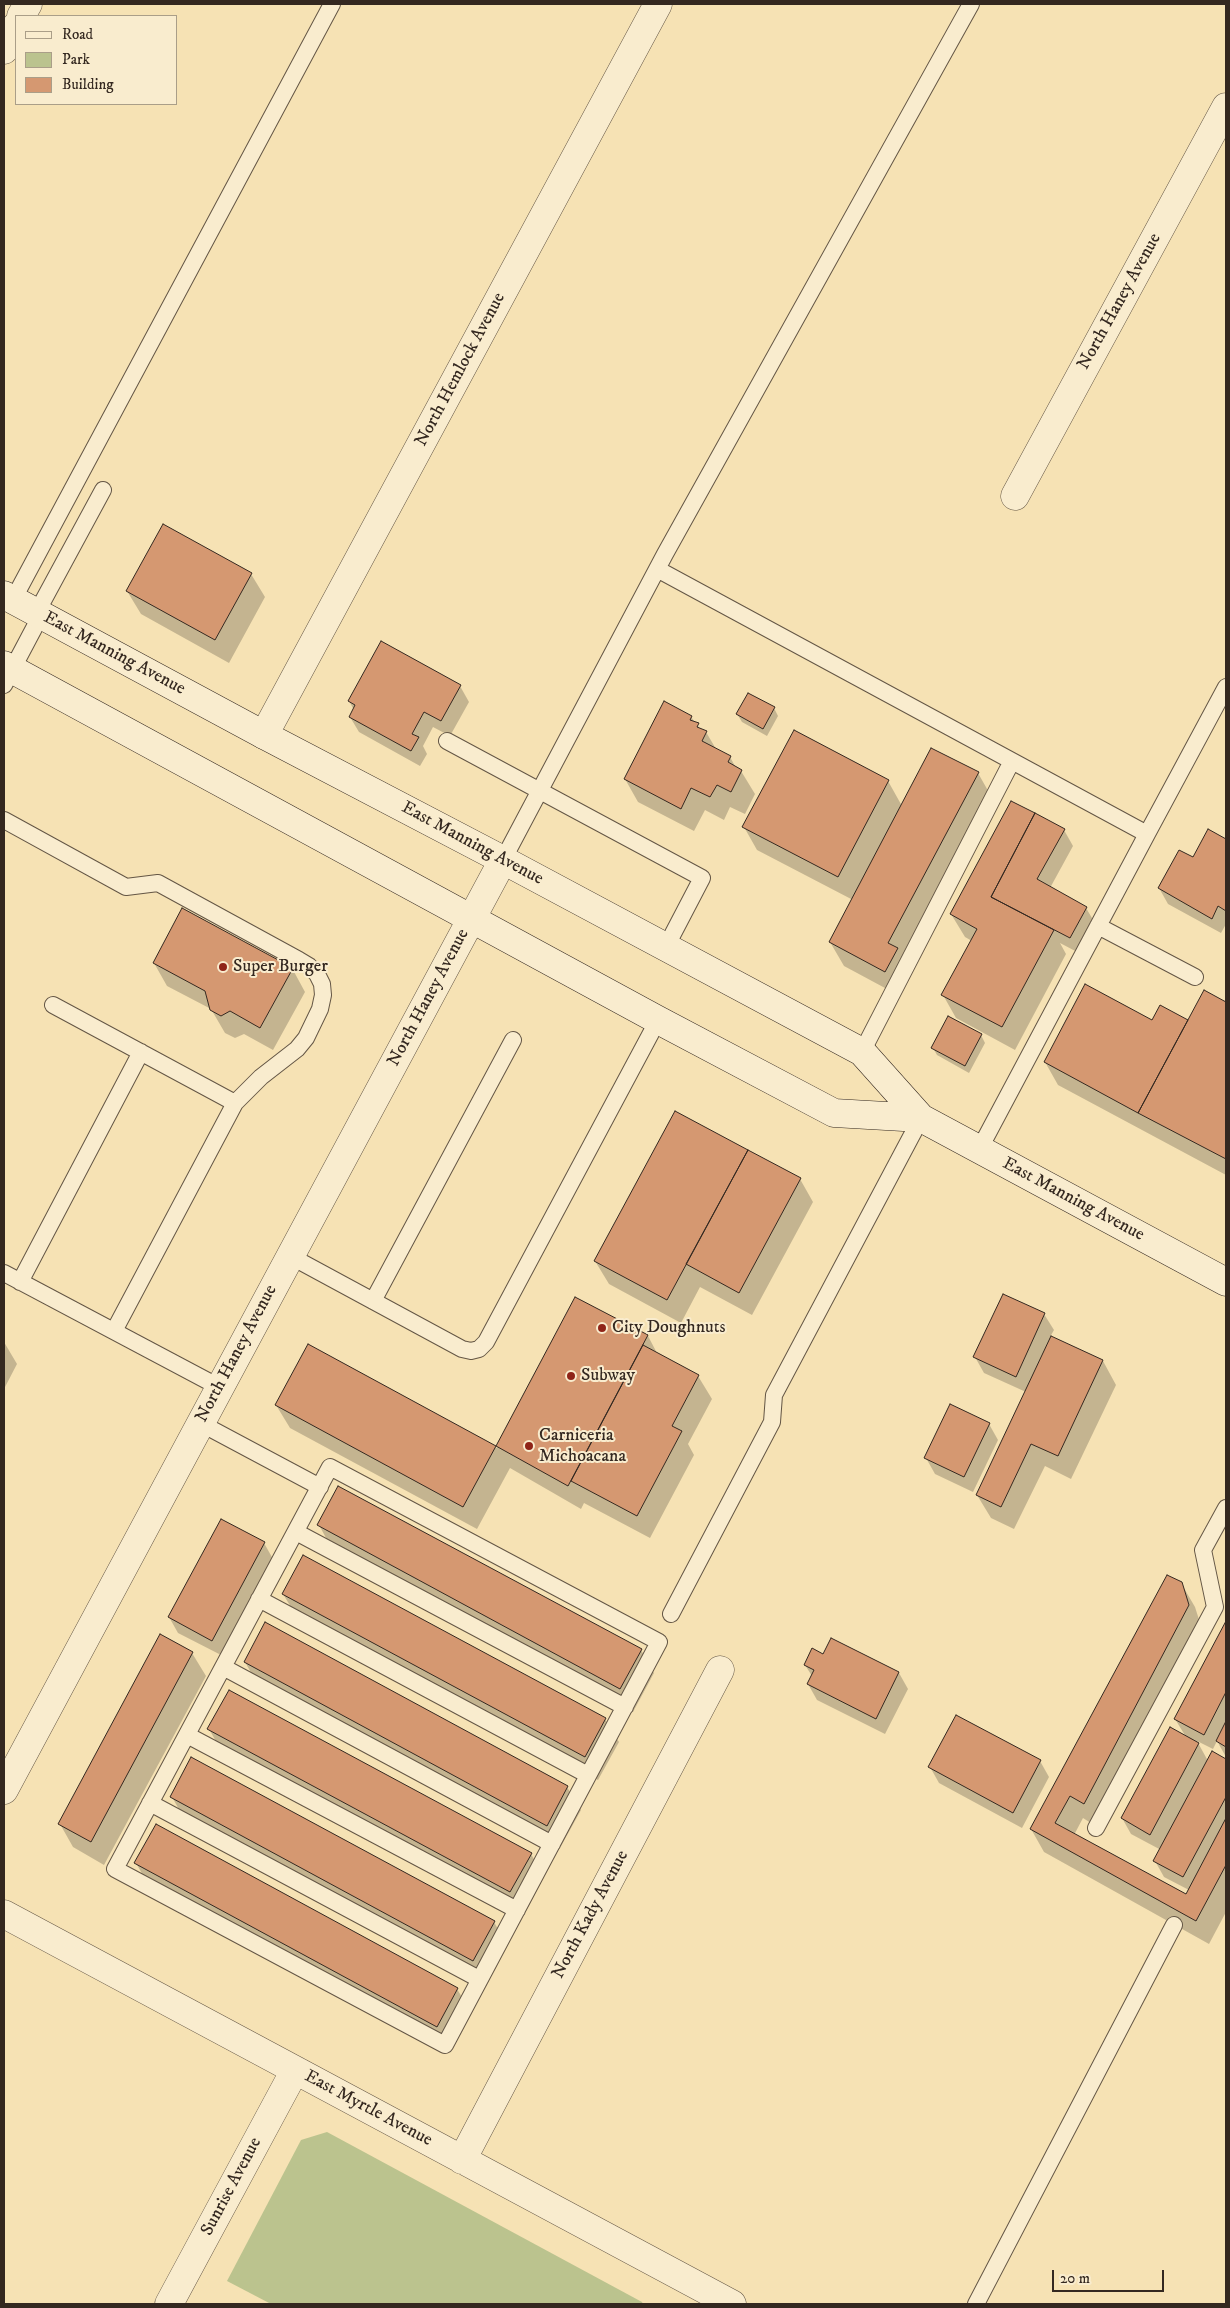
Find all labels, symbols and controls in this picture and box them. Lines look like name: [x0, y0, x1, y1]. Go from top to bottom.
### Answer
legend: [15, 15, 178, 105]
text: Road: [62, 25, 93, 44]
text: Park: [62, 50, 90, 69]
text: Building: [62, 75, 114, 94]
street label: North Haney Avenue: [1074, 230, 1166, 374]
street label: North Hemlock Avenue: [411, 289, 511, 451]
street label: East Manning Avenue: [39, 607, 189, 701]
street label: East Manning Avenue: [397, 797, 547, 891]
street label: North Haney Avenue: [384, 926, 474, 1070]
place label: Super Burger: [233, 956, 328, 978]
marker: Super Burger: [217, 961, 229, 973]
street label: East Manning Avenue: [998, 1153, 1148, 1247]
street label: North Haney Avenue: [192, 1282, 282, 1426]
place label: City Doughnuts: [612, 1317, 725, 1339]
marker: City Doughnuts: [596, 1322, 608, 1334]
place label: Subway: [581, 1365, 635, 1387]
marker: Subway: [565, 1370, 577, 1382]
place label: Carniceria Michoacana: [539, 1425, 626, 1468]
marker: Carniceria Michoacana: [523, 1440, 535, 1452]
street label: North Kady Avenue: [548, 1847, 634, 1983]
street label: East Myrtle Avenue: [300, 2066, 436, 2152]
street label: Sunrise Avenue: [197, 2134, 267, 2240]
scale bar: [1055, 2260, 1168, 2292]
text: 20 m: [1060, 2269, 1090, 2288]

